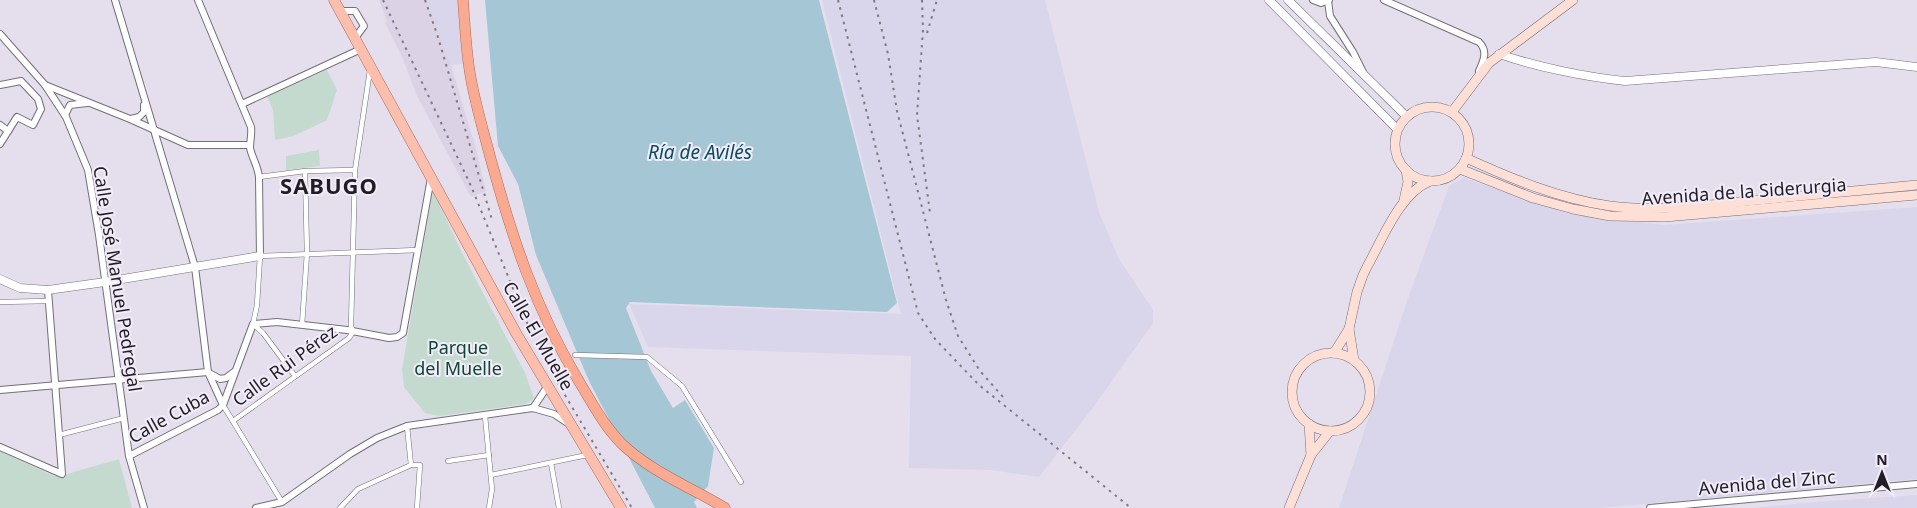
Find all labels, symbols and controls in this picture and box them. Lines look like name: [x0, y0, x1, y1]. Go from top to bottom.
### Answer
water label: Ría de Avilés: [648, 139, 752, 165]
street label: Calle José Manuel Pedregal: [88, 164, 148, 393]
district label: SABUGO: [280, 170, 378, 200]
street label: Avenida de la Siderurgia: [1641, 172, 1847, 210]
street label: Calle El Muelle: [498, 277, 580, 394]
street label: Calle Rui Pérez: [227, 319, 342, 411]
park label: Parque del Muelle: [414, 335, 502, 380]
street label: Calle Cuba: [124, 384, 213, 448]
north arrow: [1857, 448, 1907, 498]
text: N: [1876, 450, 1888, 469]
street label: Avenida del Zinc: [1697, 464, 1837, 500]

